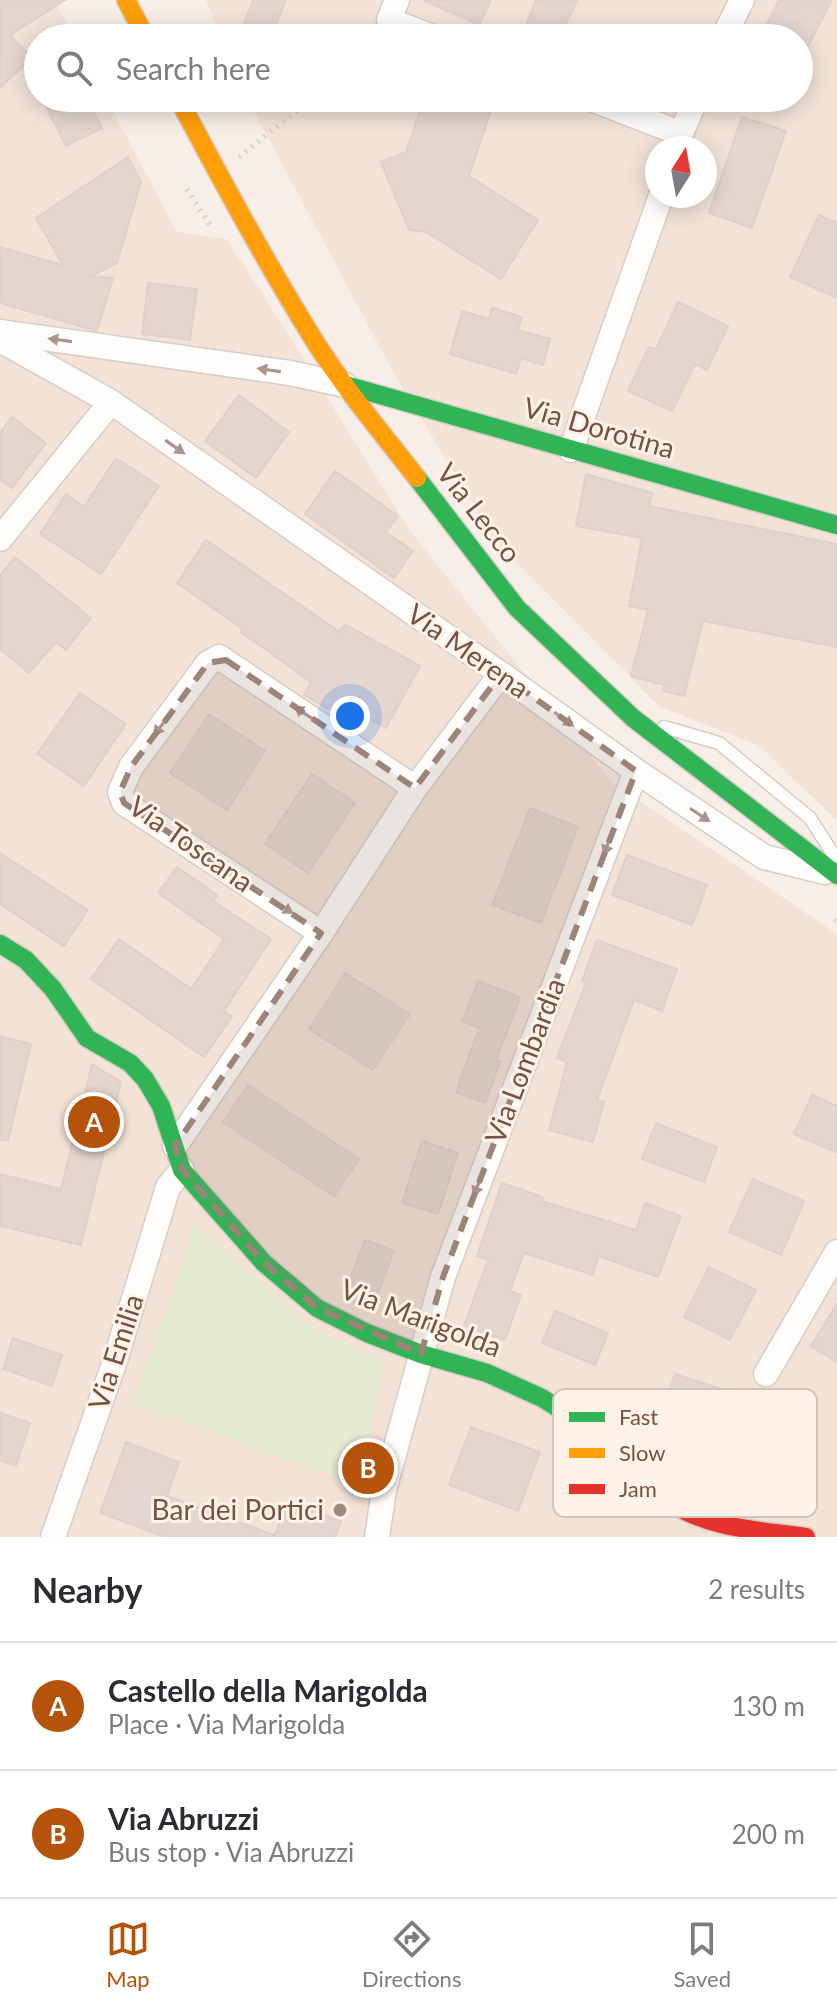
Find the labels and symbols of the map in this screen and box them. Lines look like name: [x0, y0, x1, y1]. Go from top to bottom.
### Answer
north arrow: [645, 136, 717, 208]
one-way arrow: [47, 333, 72, 346]
one-way arrow: [256, 363, 281, 376]
street label: Via Dorotina: [520, 389, 679, 465]
one-way arrow: [165, 439, 186, 454]
street label: Via Lecco: [430, 456, 529, 569]
street label: Via Merena: [401, 596, 536, 705]
your location: [330, 696, 370, 736]
one-way arrow: [294, 706, 315, 721]
one-way arrow: [554, 711, 575, 727]
one-way arrow: [154, 716, 170, 736]
street label: Via Toscana: [123, 788, 260, 898]
one-way arrow: [690, 807, 711, 822]
one-way arrow: [601, 832, 614, 856]
one-way arrow: [272, 899, 294, 913]
street label: Via Lombardia: [477, 973, 571, 1148]
pin: A: [68, 1092, 120, 1152]
one-way arrow: [471, 1173, 484, 1197]
street label: Via Marigolda: [336, 1271, 507, 1363]
street label: Via Emilia: [80, 1290, 150, 1414]
legend: [553, 1389, 817, 1517]
text: Fast: [619, 1403, 658, 1430]
pin: B: [342, 1438, 394, 1498]
text: Slow: [619, 1439, 666, 1466]
text: Jam: [619, 1475, 657, 1502]
place label: Bar dei Portici: [152, 1492, 324, 1526]
marker: Bar dei Portici: [331, 1501, 349, 1519]

